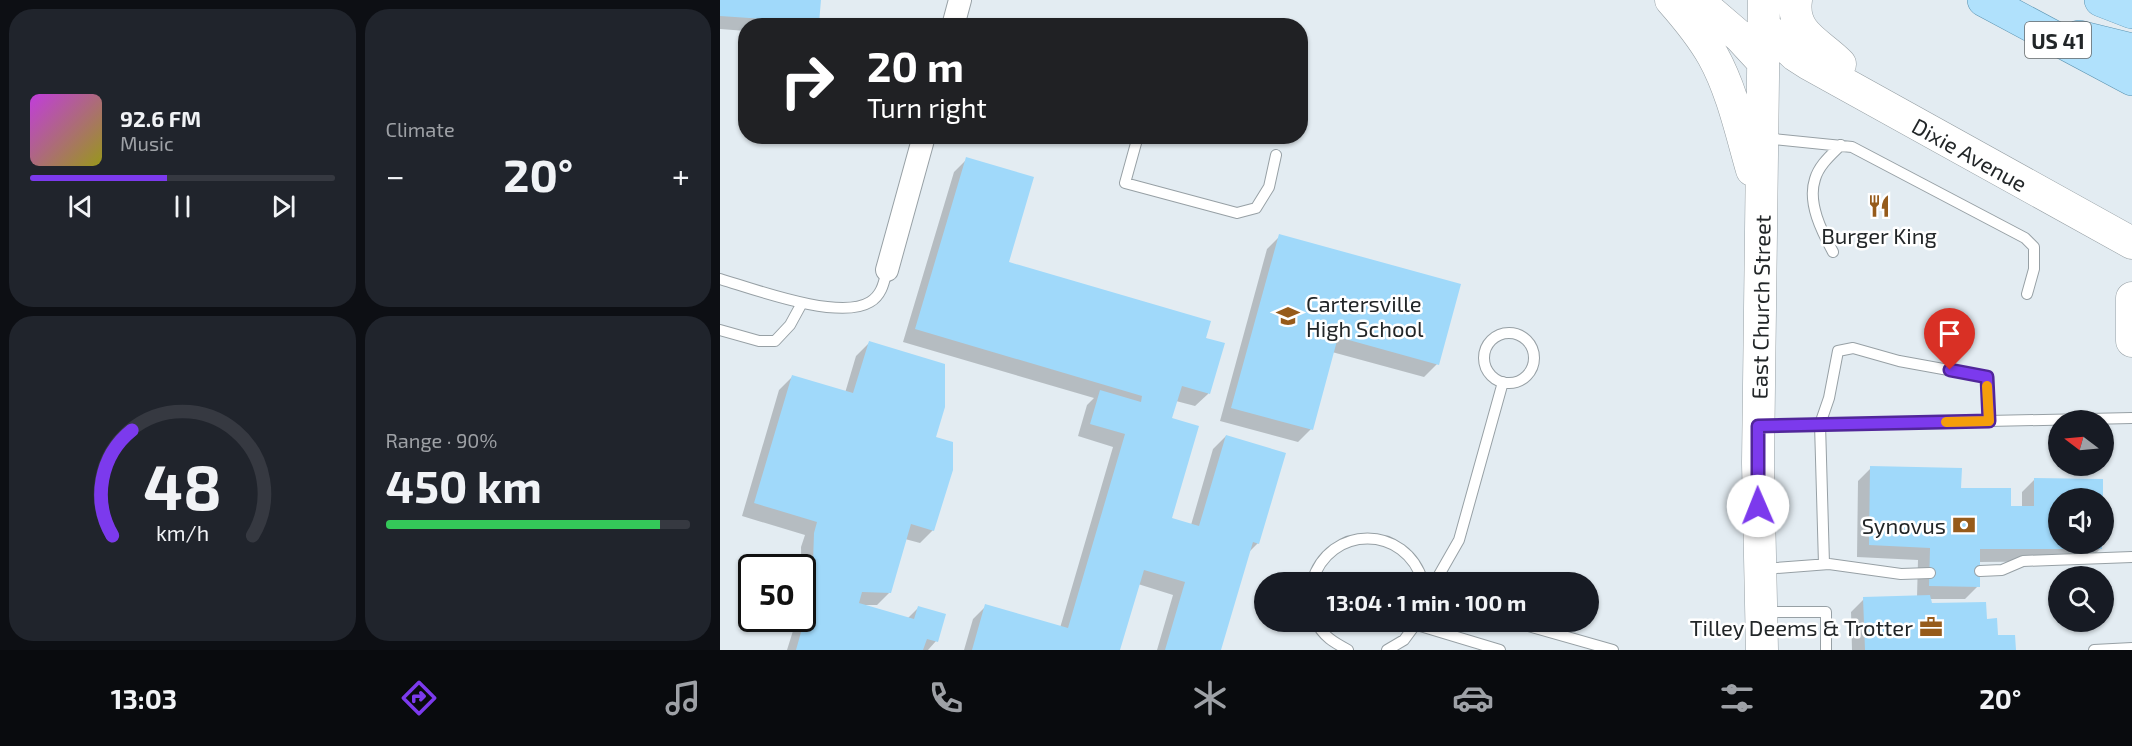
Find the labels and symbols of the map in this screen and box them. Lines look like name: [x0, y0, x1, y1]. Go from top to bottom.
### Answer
road number: US 41: [2025, 22, 2091, 58]
street label: Dixie Avenue: [1908, 112, 2032, 196]
restaurant icon: Burger King: [1866, 193, 1892, 219]
street label: East Church Street: [1745, 214, 1775, 400]
place label: Burger King: [1821, 222, 1937, 248]
place label: Cartersville High School: [1306, 290, 1424, 341]
school or university icon: Cartersville High School: [1275, 303, 1301, 329]
pin: [1924, 308, 1975, 370]
north arrow: [2048, 410, 2114, 476]
position arrow: [1726, 474, 1790, 538]
place label: Synovus: [1862, 512, 1946, 538]
bank icon: Synovus: [1951, 512, 1977, 538]
speed limit sign: 50: [738, 554, 816, 632]
place label: Tilley Deems & Trotter: [1690, 614, 1913, 640]
office icon: Tilley Deems & Trotter: [1918, 614, 1944, 640]

